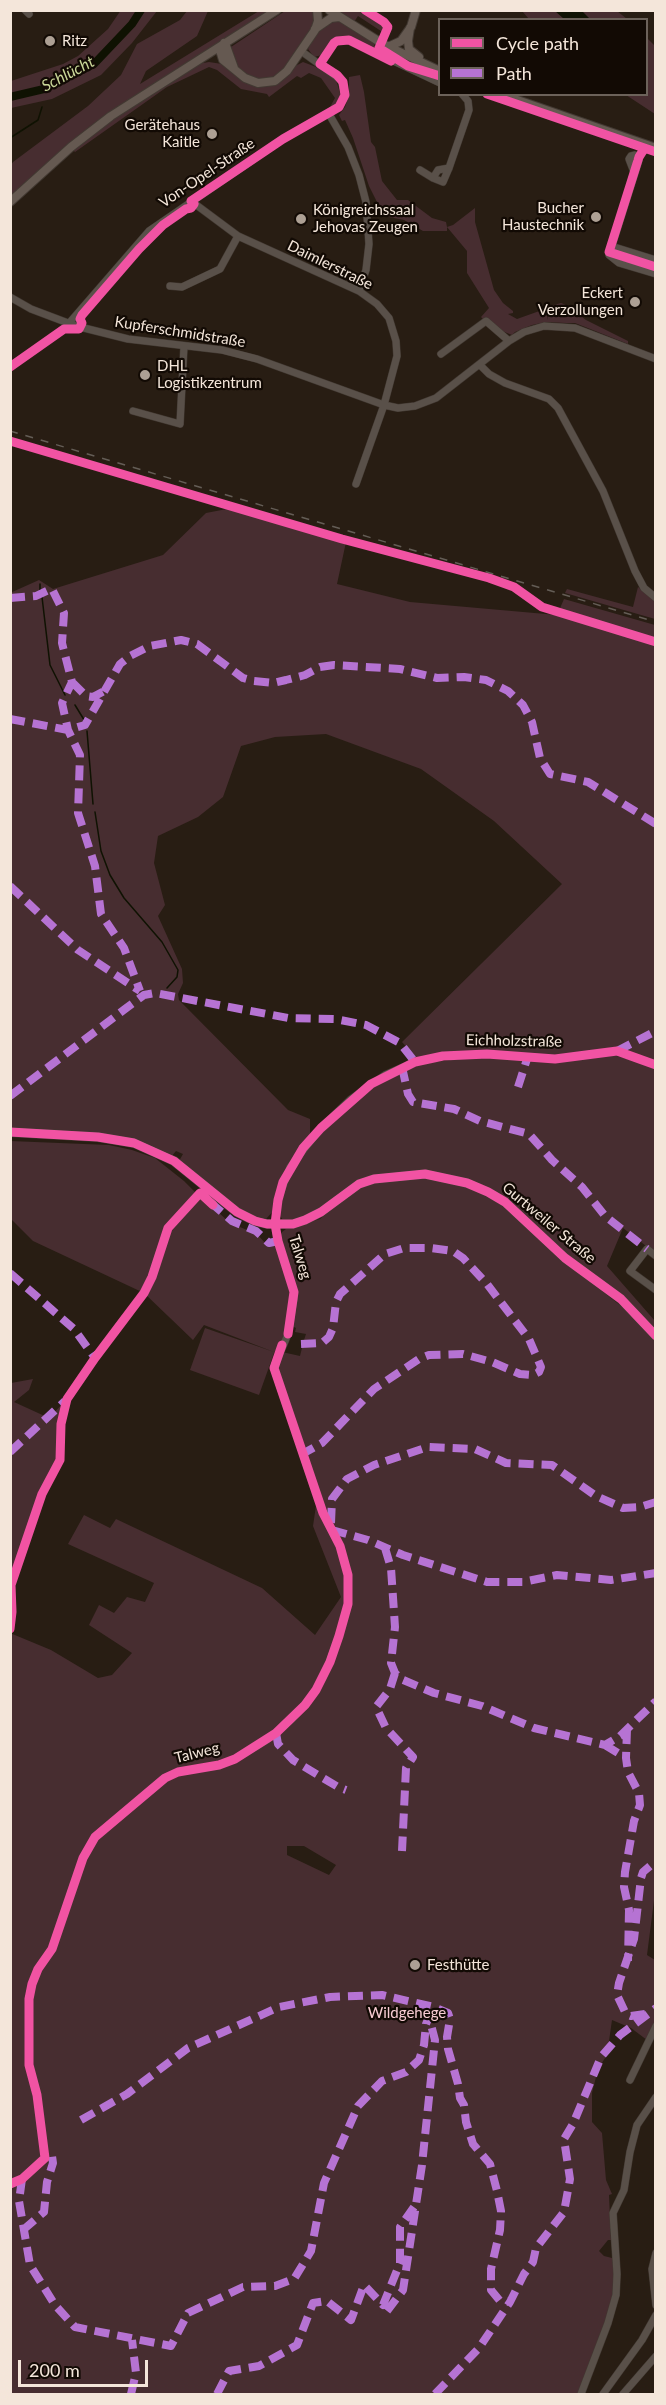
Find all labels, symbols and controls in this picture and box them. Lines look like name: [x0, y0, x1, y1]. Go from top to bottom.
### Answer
legend: [438, 18, 648, 96]
place label: Ritz: [62, 32, 87, 50]
text: Cycle path: [496, 32, 579, 54]
marker: Ritz: [43, 34, 57, 48]
water label: Schlücht: [38, 52, 98, 96]
text: Path: [496, 62, 532, 84]
place label: Gerätehaus Kaitle: [125, 116, 200, 151]
marker: Gerätehaus Kaitle: [205, 127, 219, 141]
street label: Von-Opel-Straße: [156, 134, 258, 212]
place label: Bucher Haustechnik: [502, 199, 584, 234]
place label: Königreichssaal Jehovas Zeugen: [313, 201, 418, 236]
marker: Bucher Haustechnik: [589, 210, 603, 224]
marker: Königreichssaal Jehovas Zeugen: [294, 212, 308, 226]
street label: Daimlerstraße: [284, 237, 376, 293]
place label: Eckert Verzollungen: [538, 284, 623, 319]
marker: Eckert Verzollungen: [628, 295, 642, 309]
street label: Kupferschmidstraße: [113, 313, 247, 351]
place label: DHL Logistikzentrum: [157, 357, 262, 392]
marker: DHL Logistikzentrum: [138, 368, 152, 382]
street label: Eichholzstraße: [466, 1031, 562, 1051]
street label: Gurtweiler Straße: [499, 1179, 599, 1267]
street label: Talweg: [285, 1233, 315, 1281]
street label: Talweg: [173, 1739, 221, 1767]
place label: Festhütte: [427, 1956, 489, 1974]
marker: Festhütte: [408, 1958, 422, 1972]
park label: Wildgehege: [368, 2004, 446, 2022]
scale bar: [21, 2348, 152, 2386]
text: 200 m: [29, 2359, 80, 2381]

